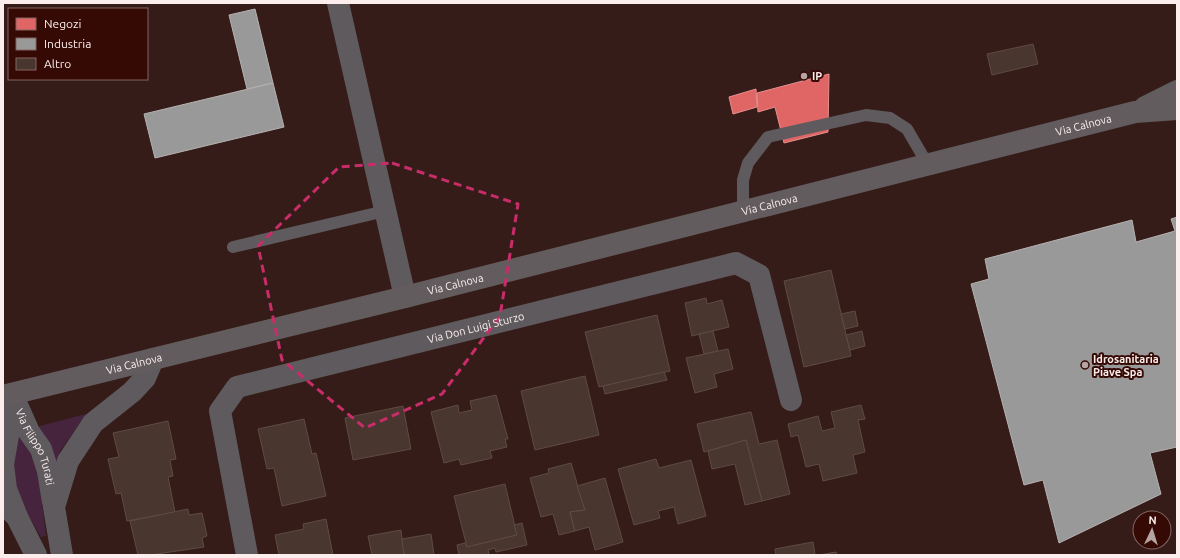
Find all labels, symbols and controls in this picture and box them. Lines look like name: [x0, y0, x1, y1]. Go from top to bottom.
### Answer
legend: [8, 8, 148, 80]
text: Negozi: [44, 17, 82, 30]
text: Industria: [44, 37, 91, 50]
text: Altro: [44, 57, 71, 70]
place label: IP: [812, 70, 822, 82]
marker: IP: [799, 71, 809, 81]
street label: Via Calnova: [1054, 112, 1113, 138]
street label: Via Calnova: [740, 192, 799, 217]
street label: Via Calnova: [426, 271, 485, 297]
street label: Via Don Luigi Sturzo: [426, 310, 525, 345]
street label: Via Calnova: [105, 351, 163, 376]
place label: Idrosanitaria Piave Spa: [1093, 353, 1159, 378]
marker: Idrosanitaria Piave Spa: [1080, 360, 1090, 370]
street label: Via Filippo Turati: [13, 407, 56, 486]
north arrow: [1132, 510, 1172, 550]
text: N: [1148, 514, 1157, 526]

